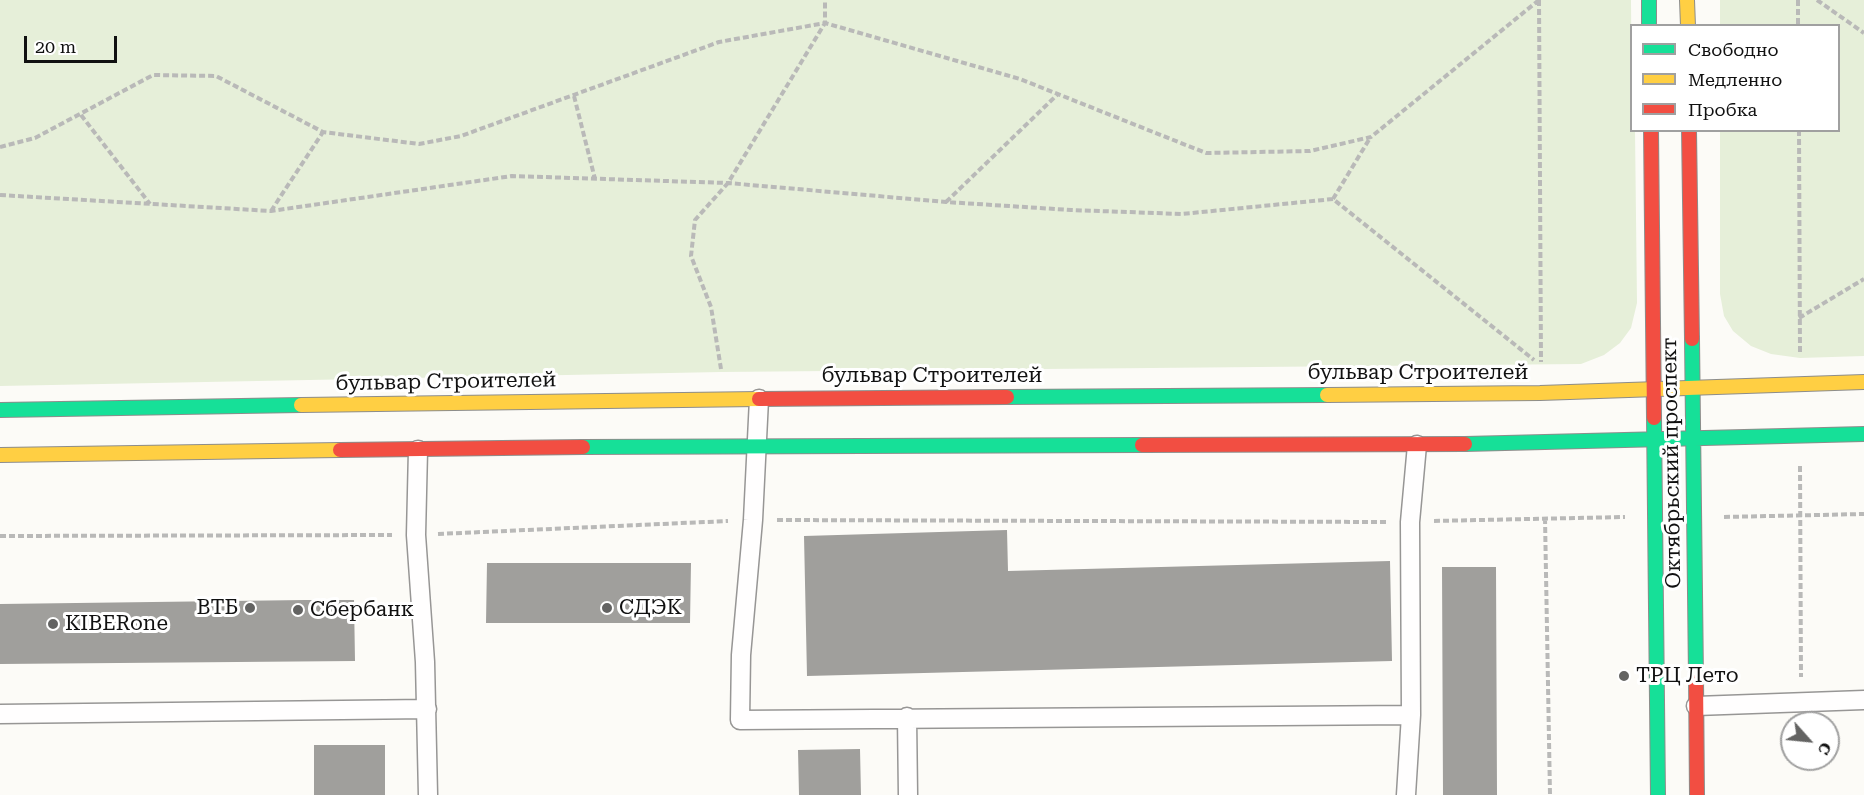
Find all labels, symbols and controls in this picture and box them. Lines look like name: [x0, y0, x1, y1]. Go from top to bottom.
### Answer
scale bar: [27, 24, 120, 62]
legend: [1630, 24, 1840, 132]
text: 20 m: [35, 36, 76, 57]
text: Свободно: [1688, 39, 1778, 60]
text: Медленно: [1688, 69, 1782, 90]
text: Пробка: [1688, 99, 1757, 120]
street label: Октябрьский проспект: [1657, 337, 1687, 589]
street label: бульвар Строителей: [1308, 360, 1528, 386]
street label: бульвар Строителей: [822, 363, 1042, 389]
street label: бульвар Строителей: [335, 367, 557, 397]
place label: ВТБ: [197, 595, 238, 621]
place label: СДЭК: [619, 595, 682, 621]
place label: Сбербанк: [310, 597, 414, 623]
marker: ВТБ: [243, 601, 257, 615]
marker: СДЭК: [600, 601, 614, 615]
marker: Сбербанк: [291, 603, 305, 617]
place label: KIBERone: [65, 611, 168, 637]
marker: KIBERone: [46, 617, 60, 631]
place label: ТРЦ Лето: [1636, 663, 1739, 689]
marker: ТРЦ Лето: [1617, 669, 1631, 683]
north arrow: [1780, 711, 1840, 771]
text: С: [1814, 739, 1836, 758]

